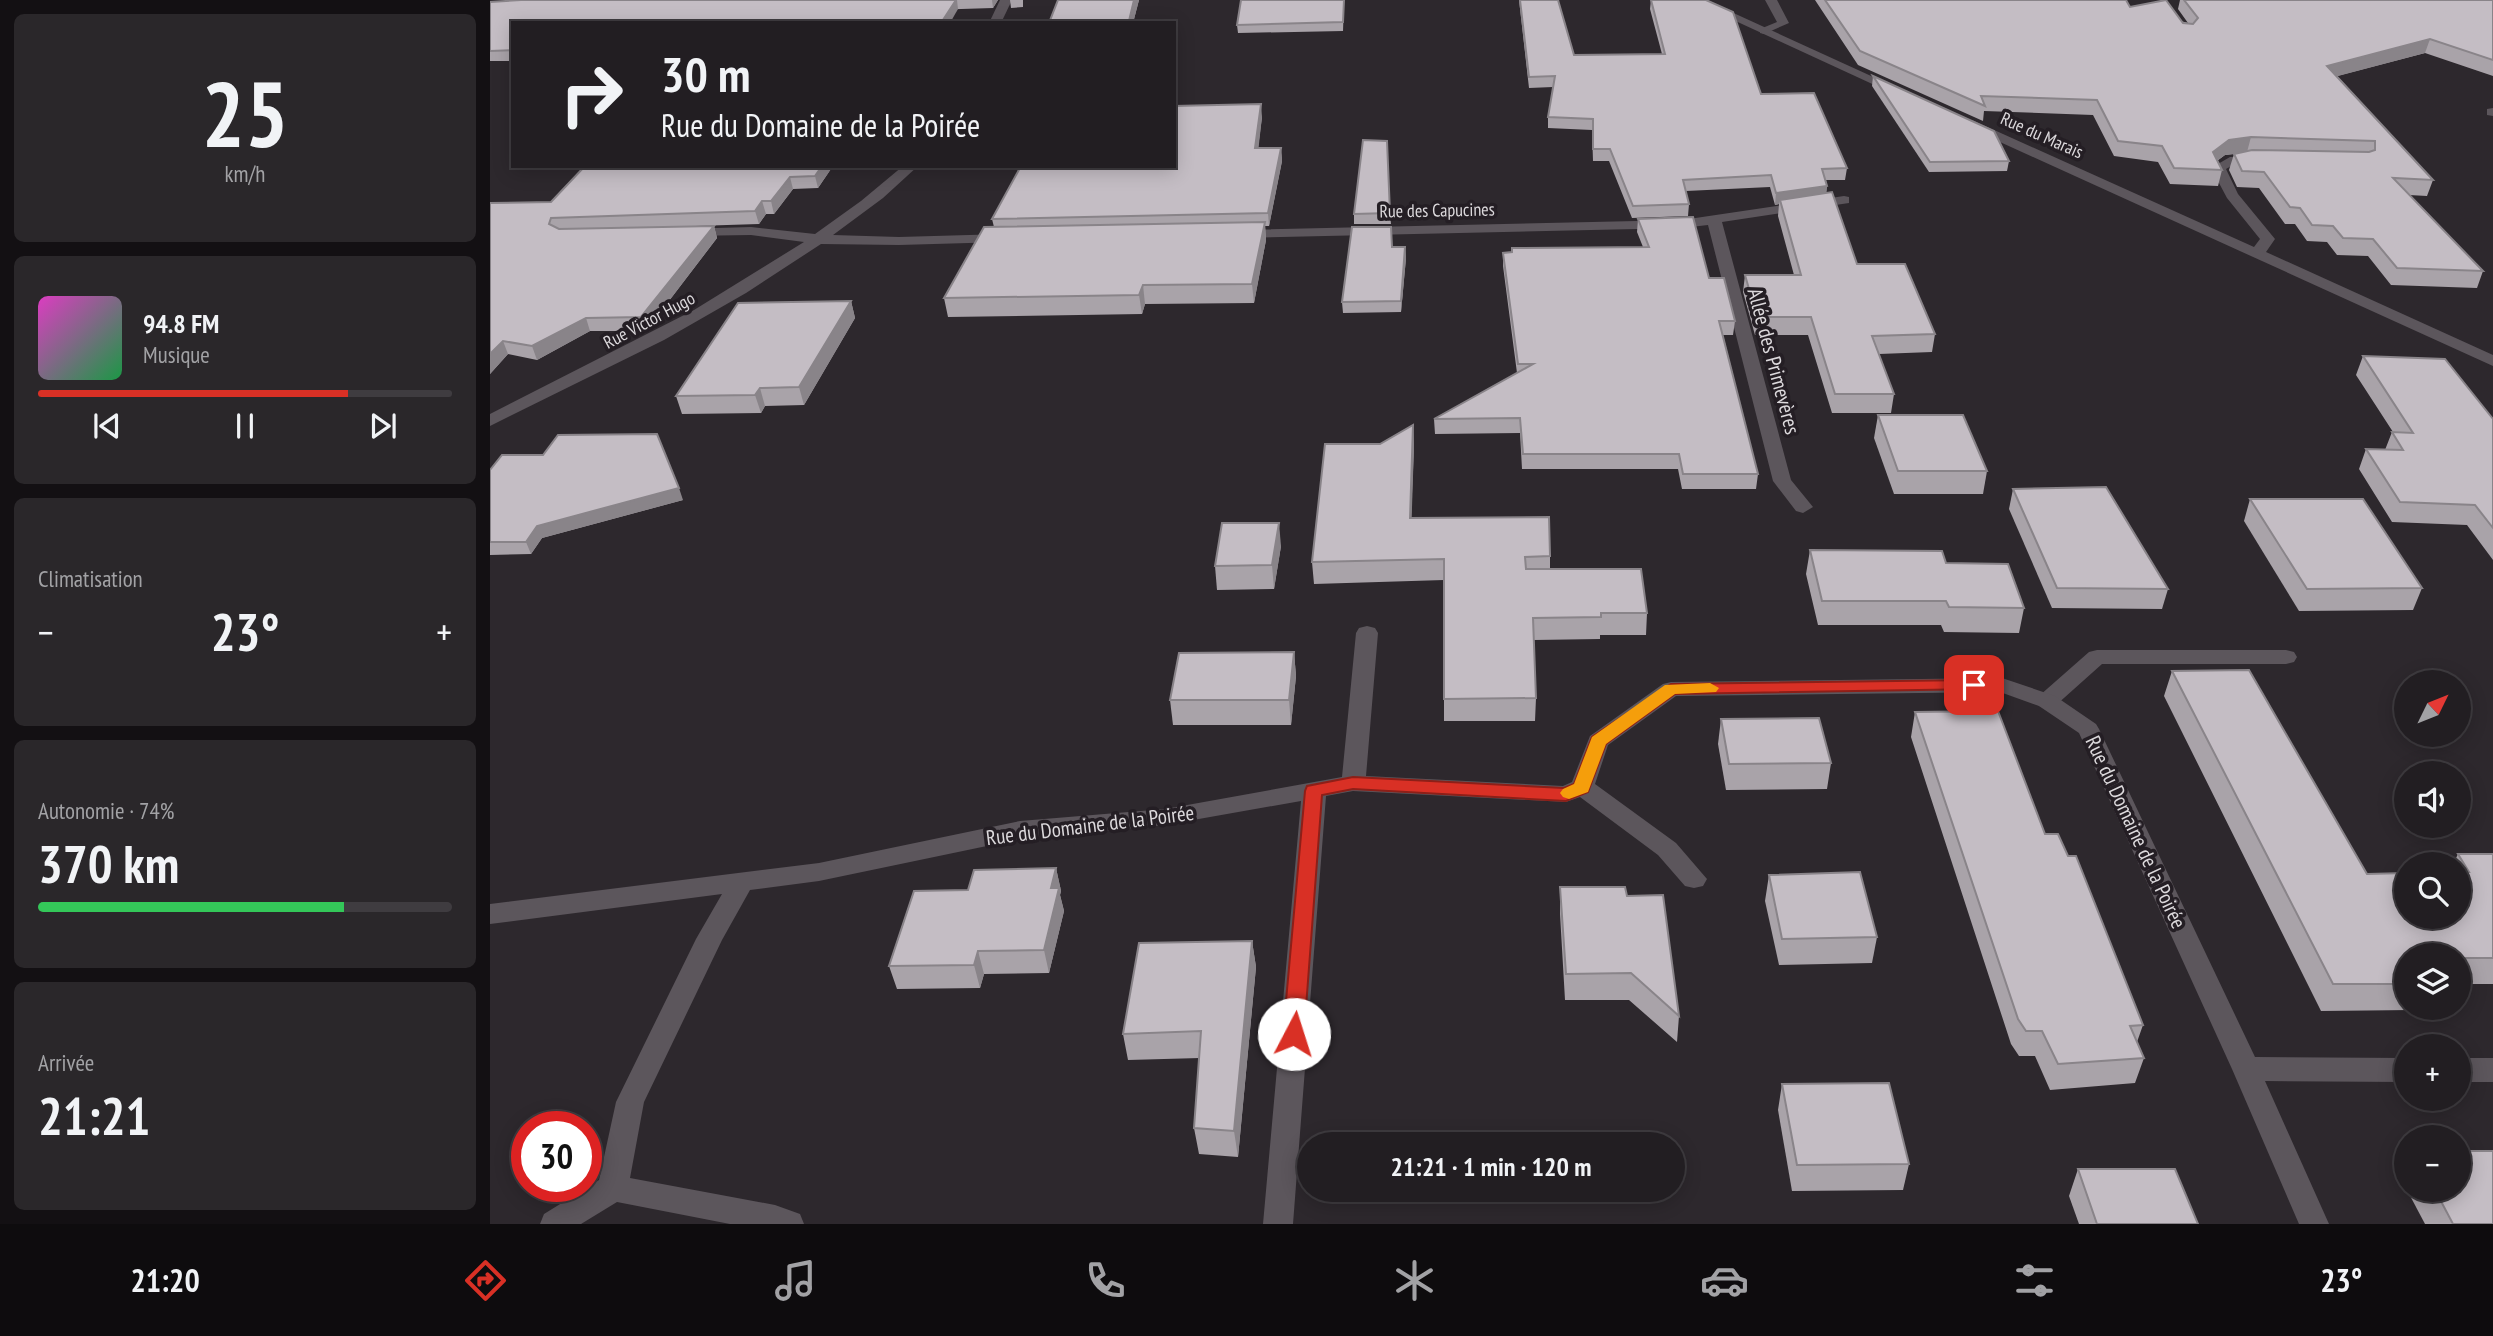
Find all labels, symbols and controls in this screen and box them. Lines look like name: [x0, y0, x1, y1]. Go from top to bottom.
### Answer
text: 30 m: [661, 42, 750, 106]
icon: right: [546, 49, 637, 140]
text: 25: [202, 54, 289, 172]
text: Rue du Domaine de la Poirée: [661, 104, 980, 146]
street label: Rue du Marais: [1997, 107, 2087, 163]
text: km/h: [225, 159, 265, 188]
street label: Rue des Capucines: [1379, 197, 1495, 223]
street label: Allée des Primevères: [1742, 285, 1806, 437]
street label: Rue Victor Hugo: [599, 286, 699, 354]
text: 94.8 FM: [143, 307, 219, 340]
text: Musique: [143, 340, 210, 369]
icon: previous: [88, 407, 126, 445]
icon: pause: [226, 407, 264, 445]
icon: next: [364, 407, 402, 445]
text: Climatisation: [38, 564, 143, 593]
text: 23°: [211, 598, 279, 665]
text: −: [38, 607, 54, 656]
text: +: [436, 607, 452, 656]
pin: [1944, 655, 2004, 715]
icon: arrive: [1955, 666, 1993, 704]
north arrow: [2394, 670, 2471, 747]
map controls: [2394, 670, 2471, 1202]
street label: Rue du Domaine de la Poirée: [2080, 731, 2192, 933]
button: sound: [2394, 761, 2471, 838]
text: Autonomie · 74%: [38, 796, 174, 825]
street label: Rue du Domaine de la Poirée: [984, 799, 1196, 851]
text: 370 km: [38, 830, 179, 897]
button: search: [2394, 852, 2471, 929]
button: layers: [2394, 943, 2471, 1020]
position arrow: [1257, 997, 1331, 1071]
button: +: [2394, 1034, 2471, 1111]
text: Arrivée: [38, 1048, 94, 1077]
text: 21:21: [38, 1082, 150, 1149]
speed limit sign: 30: [511, 1111, 602, 1202]
button: −: [2394, 1125, 2471, 1202]
text: 21:21 · 1 min · 120 m: [1391, 1150, 1591, 1183]
icon: directions: [461, 1256, 510, 1305]
icon: music: [771, 1256, 820, 1305]
icon: phone: [1081, 1256, 1130, 1305]
icon: climate: [1390, 1256, 1439, 1305]
icon: car: [1700, 1256, 1749, 1305]
icon: filters: [2010, 1256, 2059, 1305]
text: 21:20: [130, 1259, 200, 1301]
text: 23°: [2320, 1259, 2363, 1301]

